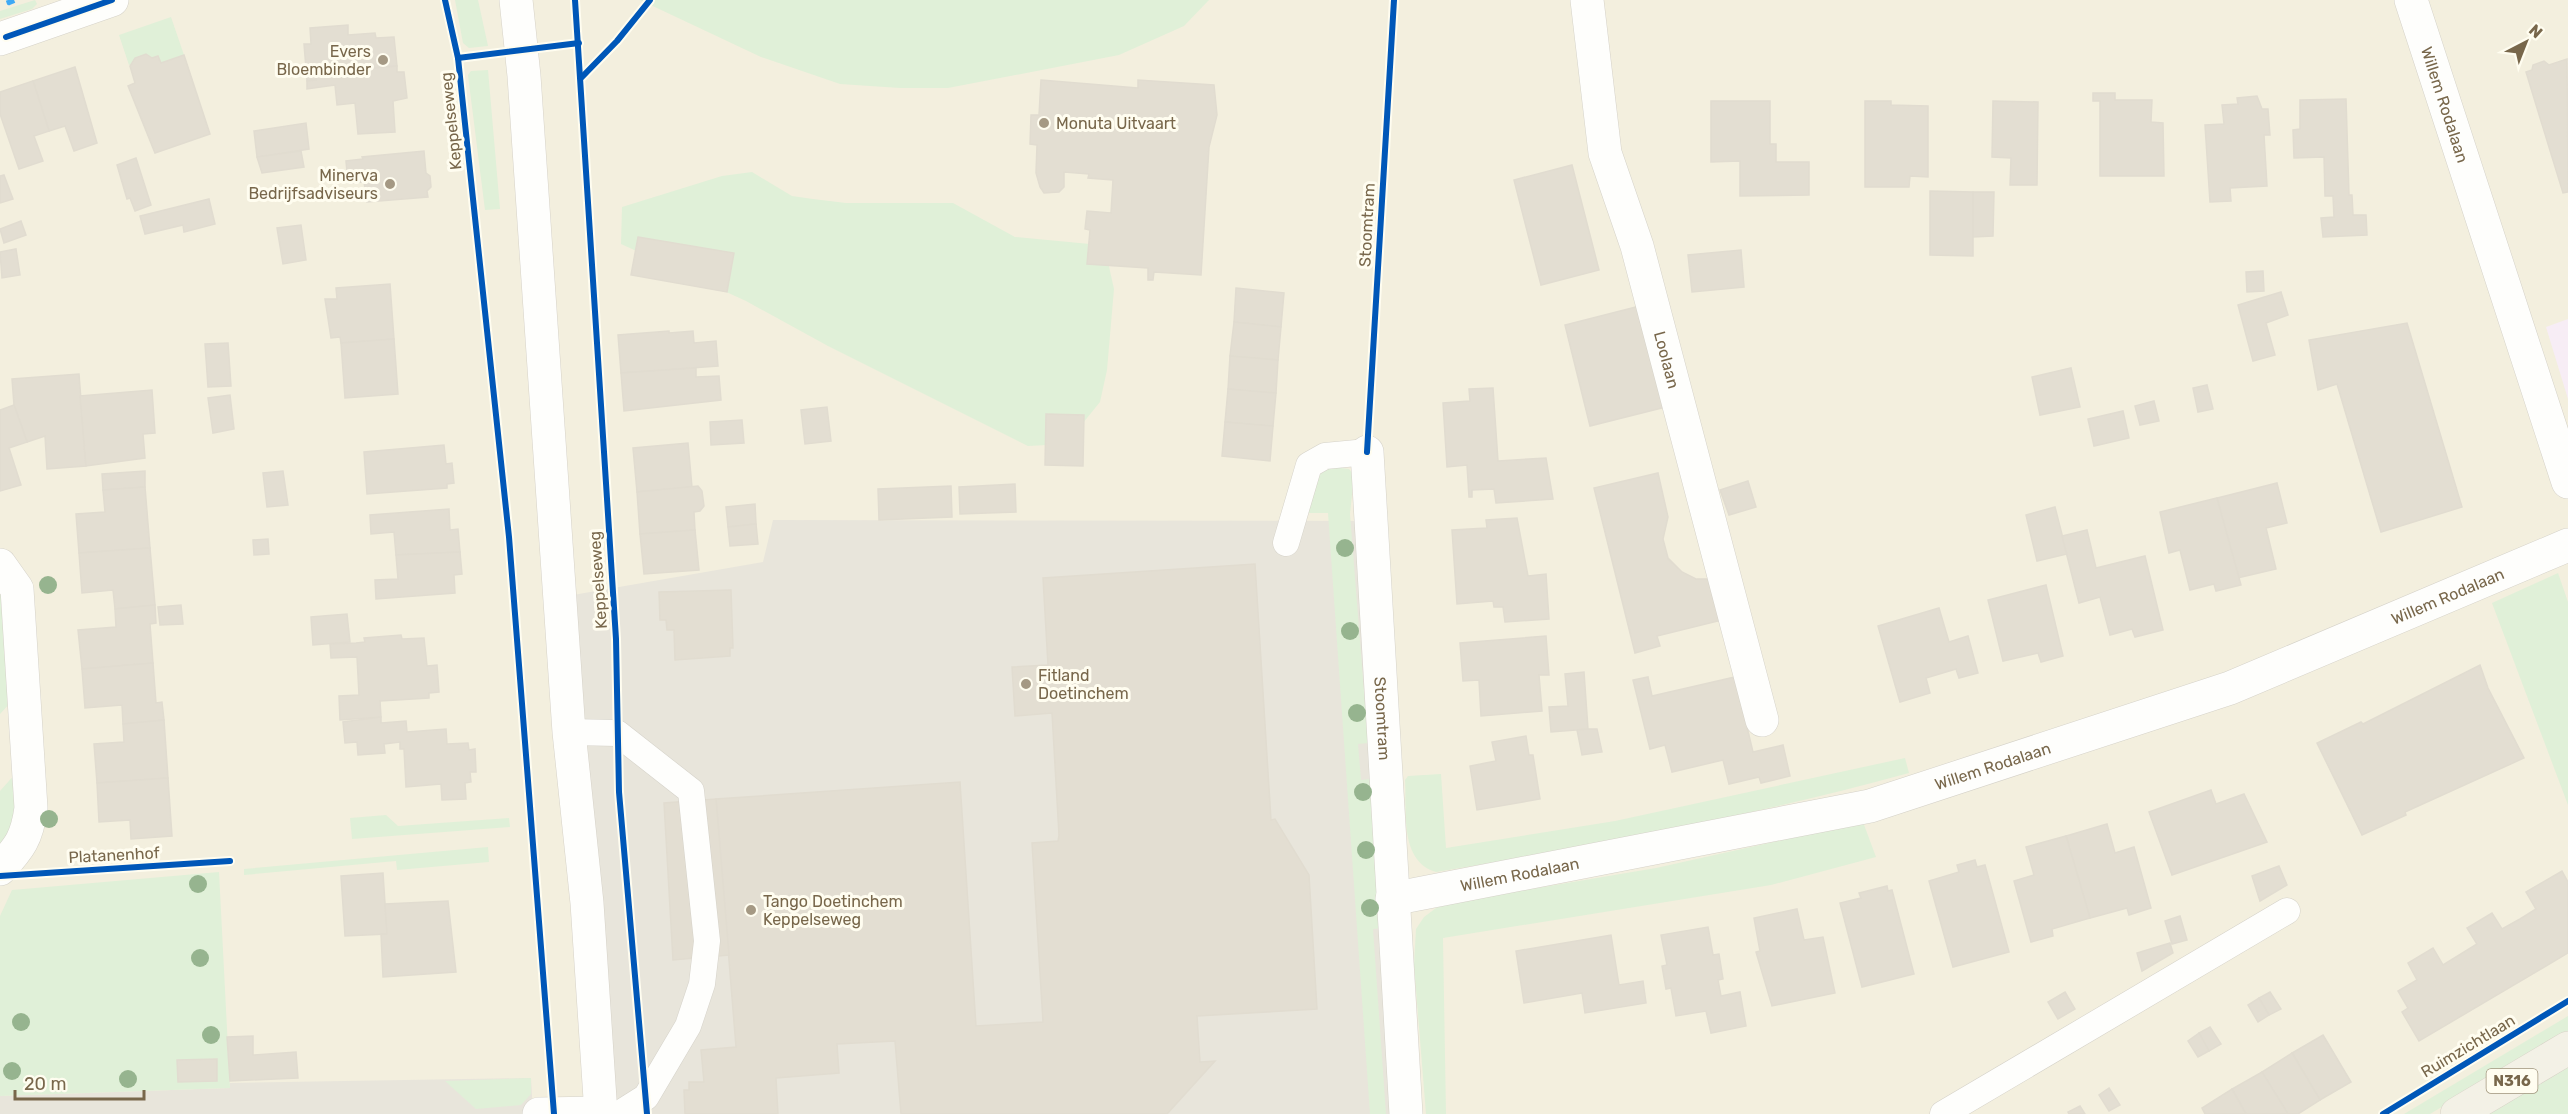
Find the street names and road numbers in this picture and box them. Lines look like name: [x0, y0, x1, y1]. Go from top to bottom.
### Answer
street label: Willem Rodalaan: [2417, 44, 2473, 165]
street label: Keppelseweg: [436, 71, 466, 171]
street label: Stoomtram: [1355, 183, 1379, 267]
street label: Loolaan: [1650, 329, 1684, 390]
street label: Keppelseweg: [585, 530, 611, 630]
street label: Willem Rodalaan: [2388, 564, 2507, 628]
street label: Stoomtram: [1371, 676, 1395, 761]
street label: Willem Rodalaan: [1932, 738, 2053, 794]
street label: Platanenhof: [68, 843, 161, 867]
street label: Willem Rodalaan: [1458, 853, 1581, 895]
street label: Ruimzichtlaan: [2418, 1011, 2518, 1081]
road number: N316: [2486, 1069, 2538, 1093]

